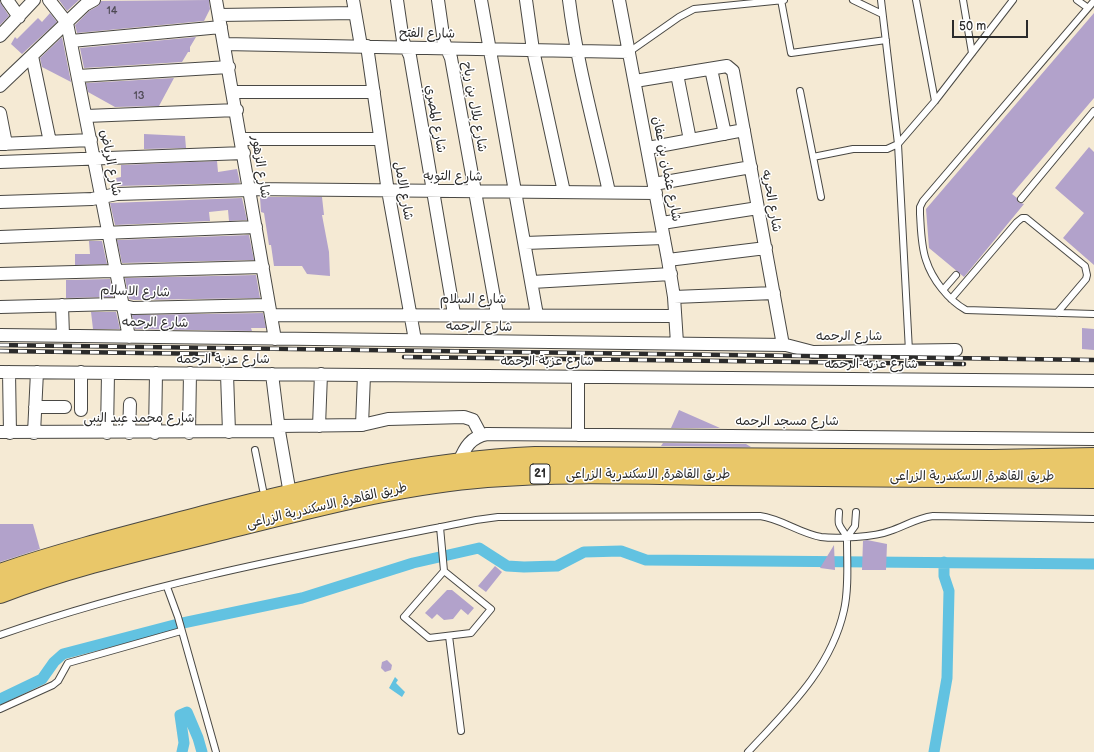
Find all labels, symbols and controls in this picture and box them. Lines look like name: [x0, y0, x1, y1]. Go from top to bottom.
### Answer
house number: 14: [107, 4, 117, 18]
scale bar: [954, 12, 1030, 38]
text: 50 m: [959, 19, 986, 34]
street label: شارع الفتح: [399, 26, 455, 42]
street label: شارع بلال بن رباح: [458, 60, 490, 154]
street label: شارع المصري: [421, 84, 449, 154]
house number: 13: [133, 89, 145, 103]
street label: شارع عثمان بن عفان: [648, 115, 684, 223]
street label: شارع الرياض: [96, 128, 124, 198]
street label: شارع الزهور: [247, 134, 273, 200]
street label: شارع الامل: [390, 160, 416, 222]
street label: شارع الحريه: [758, 168, 784, 234]
street label: شارع التوبه: [423, 169, 483, 185]
street label: شارع الاسلام: [100, 283, 170, 301]
street label: شارع السلام: [440, 292, 506, 308]
street label: شارع الرحمه: [122, 315, 188, 331]
street label: شارع الرحمه: [446, 319, 512, 335]
street label: شارع الرحمه: [816, 329, 882, 345]
street label: شارع عزبة الرحمه: [176, 352, 270, 368]
street label: شارع عزبة الرحمه: [500, 354, 594, 370]
street label: شارع عزبة الرحمه: [824, 357, 918, 373]
street label: شارع محمد عبد النبى: [83, 411, 195, 427]
street label: شارع مسجد الرحمه: [735, 414, 839, 430]
road number: 21: [530, 464, 550, 484]
street label: طريق القاهرة, الاسكندرية الزراعى: [566, 467, 730, 483]
street label: طريق القاهرة, الاسكندرية الزراعى: [890, 469, 1054, 485]
street label: طريق القاهرة, الاسكندرية الزراعى: [245, 480, 409, 532]

